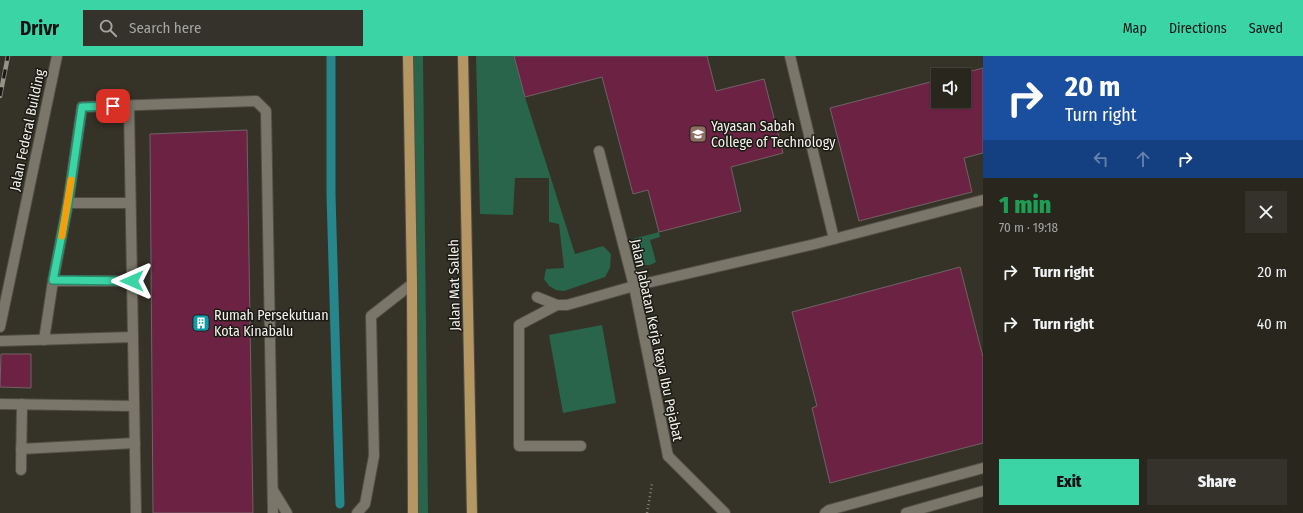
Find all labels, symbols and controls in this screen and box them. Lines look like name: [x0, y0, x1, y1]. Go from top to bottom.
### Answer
search box: [83, 10, 363, 46]
text: Drivr: [20, 17, 59, 40]
icon: search: [97, 17, 119, 39]
text: Search here: [129, 19, 201, 37]
text: Map: [1123, 20, 1147, 37]
text: Directions: [1169, 20, 1227, 37]
text: Saved: [1249, 20, 1283, 37]
street label: Jalan Federal Building: [6, 67, 49, 193]
map controls: [931, 68, 971, 108]
button: sound: [931, 68, 971, 108]
text: 20 m: [1065, 70, 1120, 103]
icon: right: [999, 72, 1051, 124]
pin: [96, 89, 130, 123]
icon: arrive: [102, 95, 124, 117]
text: Turn right: [1065, 104, 1137, 126]
place label: Yayasan Sabah College of Technology: [711, 118, 836, 151]
school or university icon: Yayasan Sabah College of Technology: [688, 124, 708, 144]
icon: left: [1090, 148, 1112, 170]
icon: ahead: [1132, 148, 1154, 170]
icon: right: [1174, 148, 1196, 170]
text: 1 min: [999, 191, 1051, 219]
button: close: [1245, 191, 1287, 233]
text: 70 m · 19:18: [999, 220, 1058, 235]
street label: Jalan Jabatan Kerja Raya Ibu Pejabat: [627, 238, 686, 443]
street label: Jalan Mat Salleh: [445, 239, 464, 331]
position arrow: [111, 260, 153, 302]
icon: right: [999, 261, 1021, 283]
text: Turn right: [1033, 263, 1094, 281]
text: 20 m: [1258, 263, 1287, 281]
place label: Rumah Persekutuan Kota Kinabalu: [214, 307, 329, 340]
building icon: Rumah Persekutuan Kota Kinabalu: [191, 313, 211, 333]
icon: right: [999, 313, 1021, 335]
text: Turn right: [1033, 315, 1094, 333]
text: 40 m: [1257, 315, 1287, 333]
button: Exit: [999, 459, 1139, 505]
button: Share: [1147, 459, 1287, 505]

